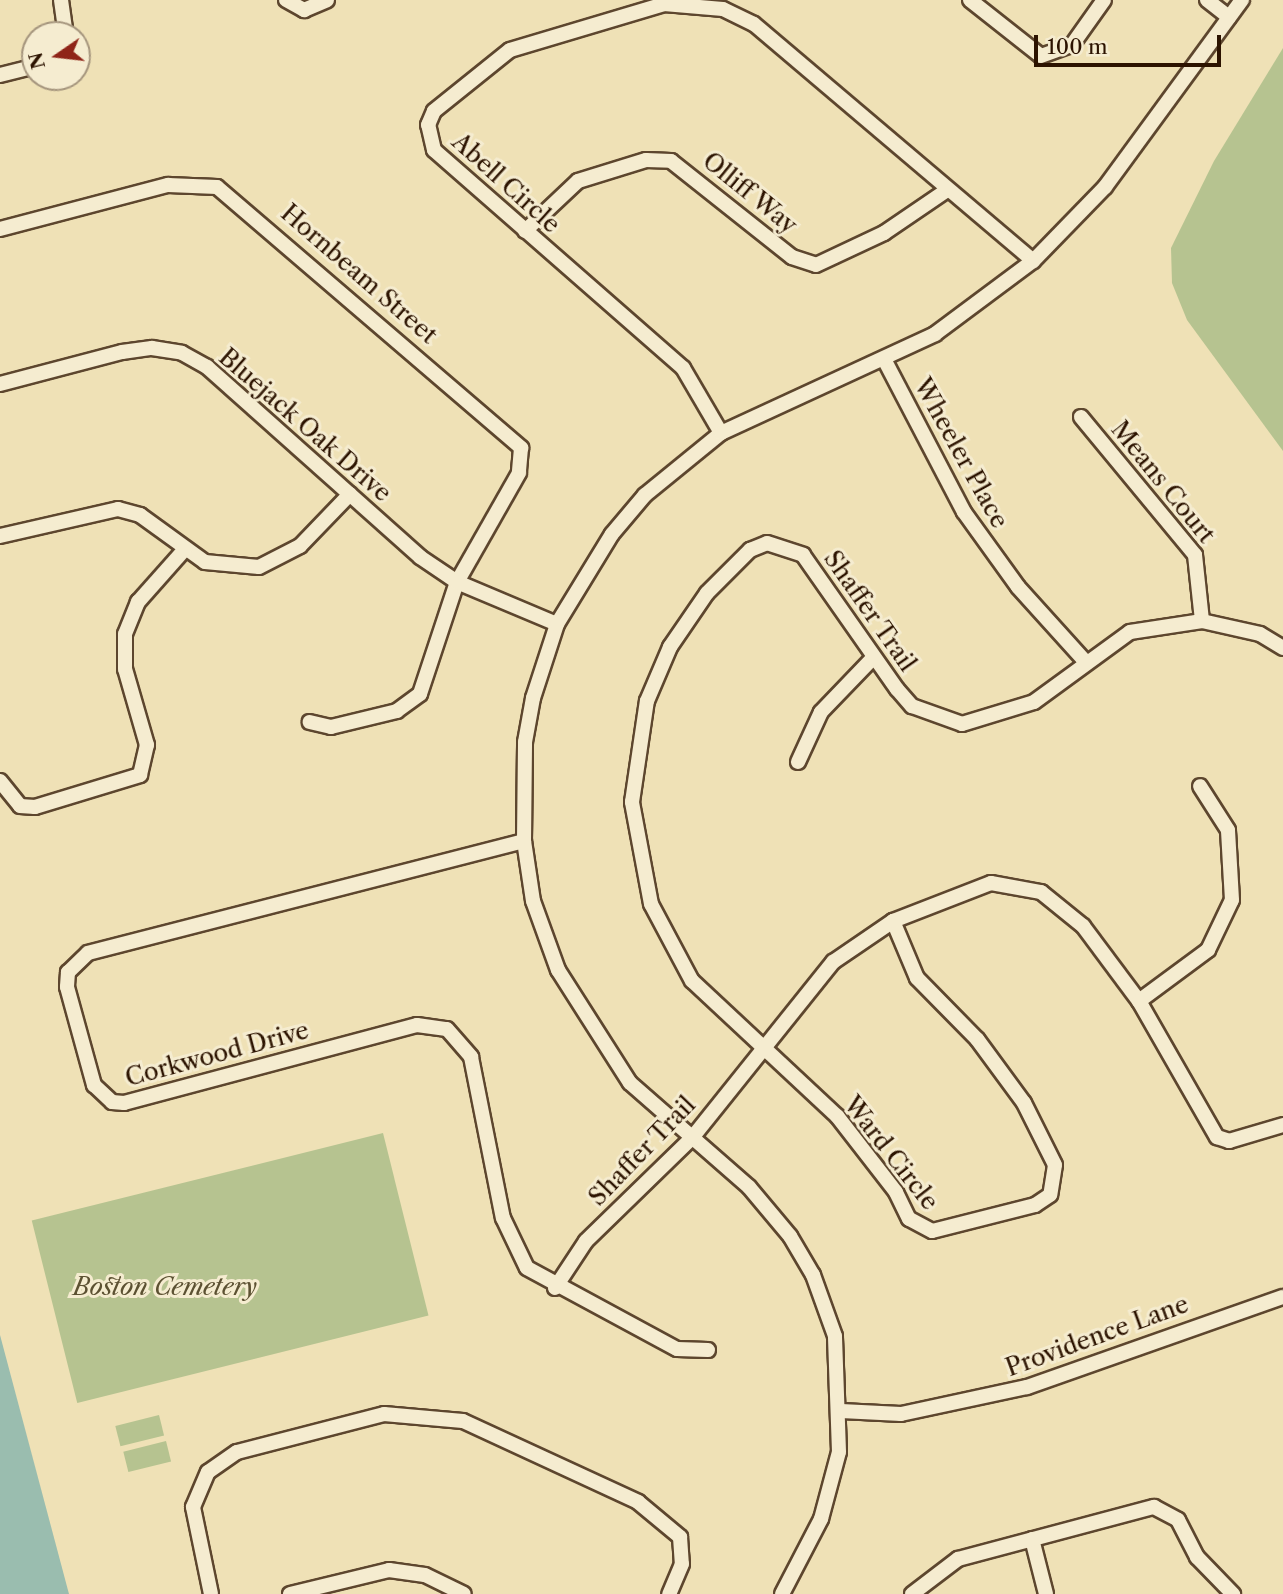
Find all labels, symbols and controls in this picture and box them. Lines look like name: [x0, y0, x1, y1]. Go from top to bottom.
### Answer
north arrow: [21, 21, 91, 91]
scale bar: [1038, 21, 1225, 65]
text: 100 m: [1047, 34, 1108, 59]
text: N: [24, 50, 50, 72]
street label: Abell Circle: [446, 127, 566, 239]
street label: Olliff Way: [697, 146, 803, 240]
street label: Hornbeam Street: [275, 198, 443, 350]
street label: Bluejack Oak Drive: [213, 342, 397, 508]
street label: Wheeler Place: [908, 373, 1014, 533]
street label: Means Court: [1105, 415, 1221, 549]
street label: Shaffer Trail: [818, 545, 922, 677]
street label: Corkwood Drive: [122, 1016, 312, 1092]
street label: Shaffer Trail: [582, 1090, 702, 1212]
street label: Ward Circle: [838, 1090, 944, 1216]
park label: Boston Cemetery: [73, 1273, 257, 1301]
street label: Providence Lane: [1002, 1290, 1192, 1382]

